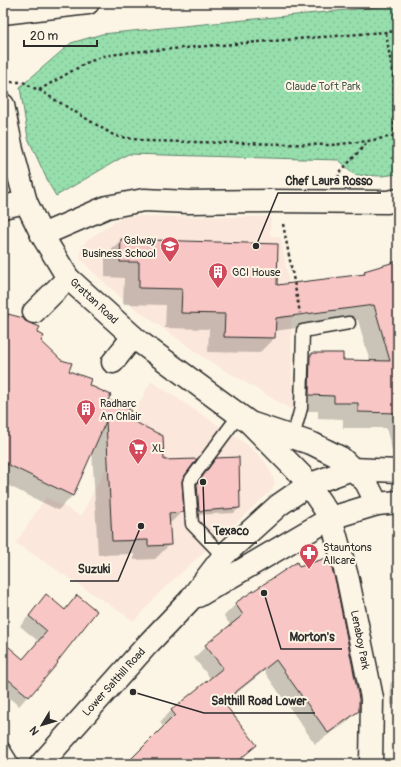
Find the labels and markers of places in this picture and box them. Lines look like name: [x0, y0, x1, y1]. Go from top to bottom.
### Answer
callout: Chef Laura Rosso: [278, 169, 381, 193]
place label: Galway Business School: [82, 234, 156, 260]
school or university icon: Galway Business School: [159, 235, 181, 263]
building icon: GCI House: [207, 261, 229, 289]
place label: GCI House: [232, 266, 281, 279]
place label: Radharc An Chlair: [100, 397, 141, 423]
building icon: Radharc An Chlair: [75, 398, 97, 426]
supermarket icon: XL: [127, 437, 149, 465]
place label: XL: [152, 442, 164, 455]
callout: Texaco: [205, 519, 257, 543]
place label: Stauntons Allcare: [323, 541, 372, 567]
pharmacy icon: Stauntons Allcare: [298, 542, 320, 570]
callout: Suzuki: [70, 557, 118, 581]
callout: Morton's: [281, 625, 342, 649]
callout: Salthill Road Lower: [204, 689, 315, 713]

